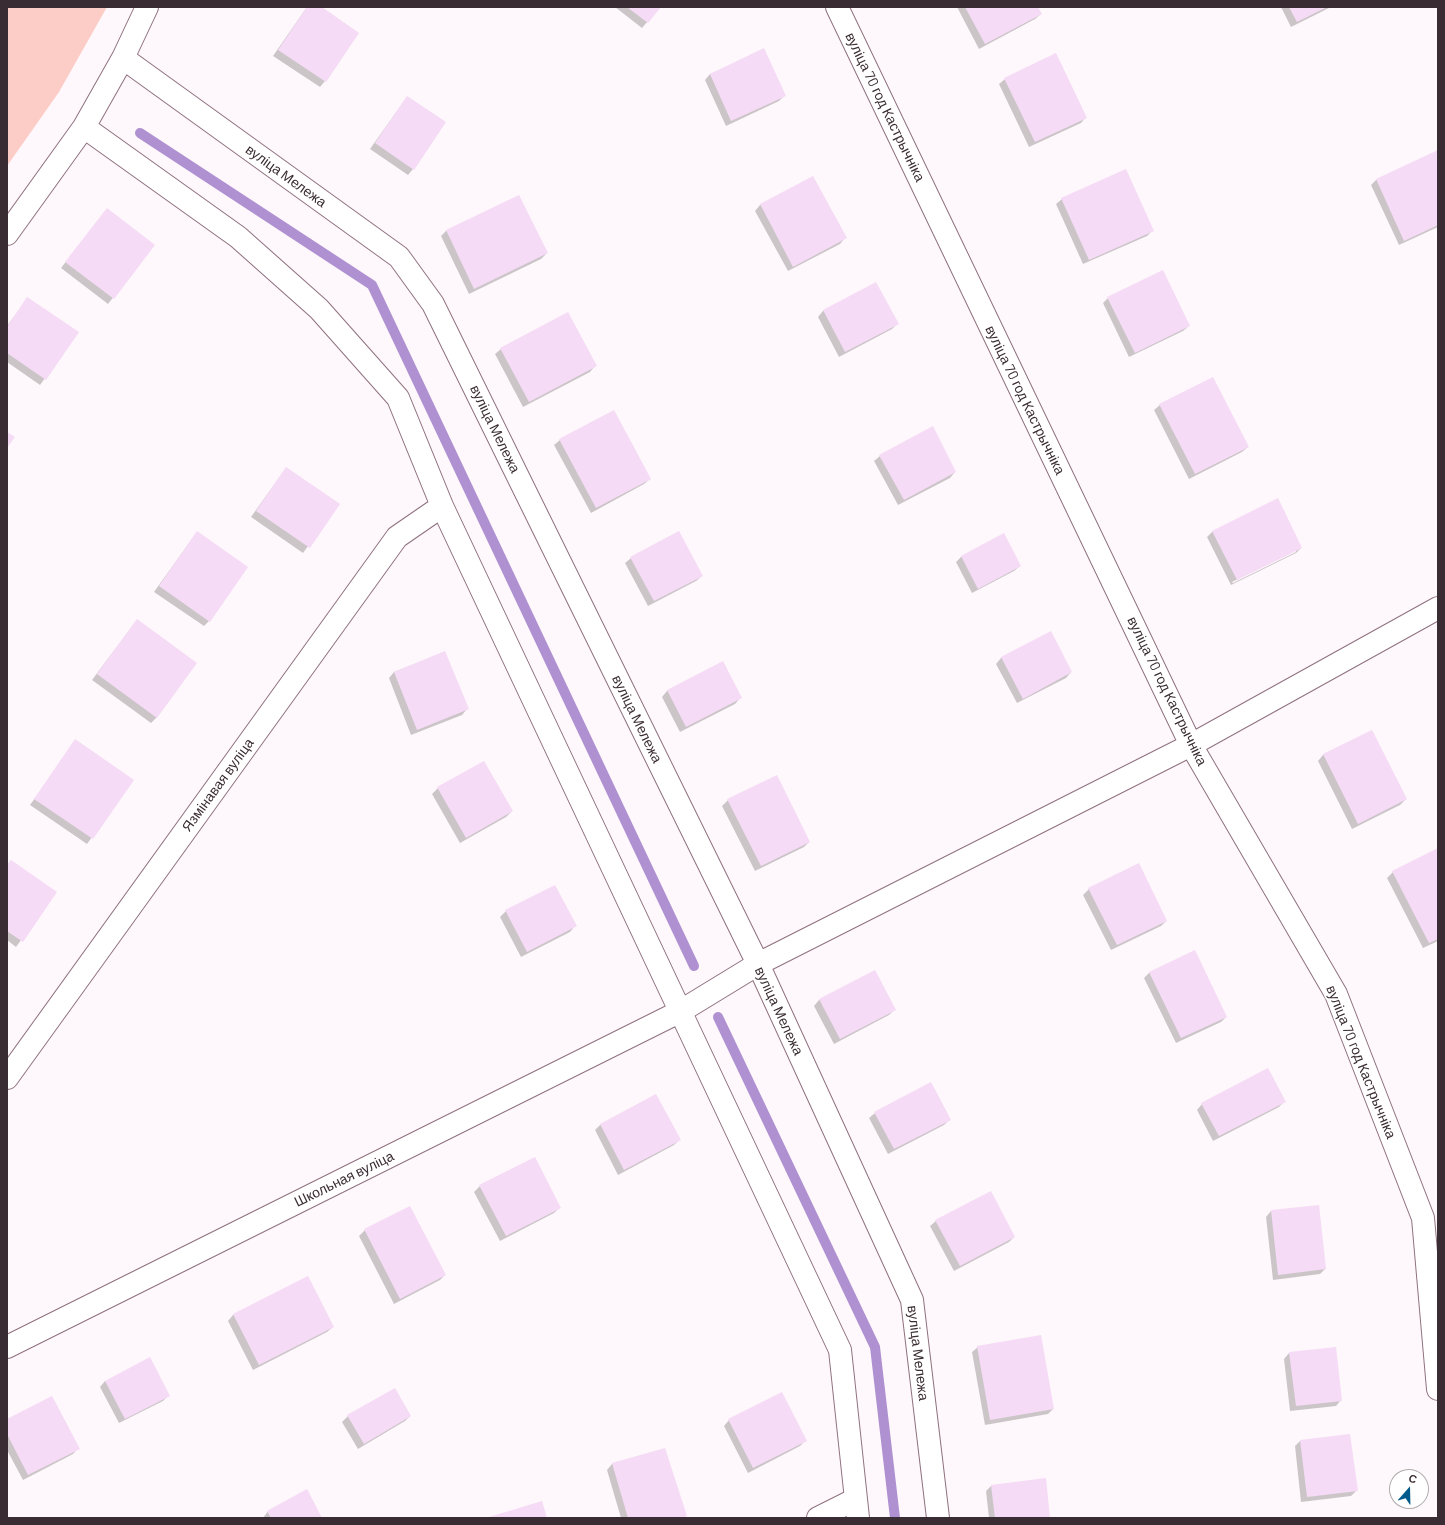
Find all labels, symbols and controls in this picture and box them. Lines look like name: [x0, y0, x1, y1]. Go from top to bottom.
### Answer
street label: вуліца 70 год Кастрычніка: [842, 30, 928, 184]
street label: вуліца Мележа: [242, 141, 330, 211]
street label: вуліца 70 год Кастрычніка: [982, 323, 1068, 477]
street label: вуліца Мележа: [466, 382, 524, 476]
street label: вуліца 70 год Кастрычніка: [1124, 614, 1210, 768]
street label: вуліца Мележа: [608, 672, 666, 766]
street label: Язмінавая вуліца: [179, 735, 257, 835]
street label: вуліца Мележа: [751, 964, 807, 1058]
street label: вуліца 70 год Кастрычніка: [1323, 983, 1399, 1141]
street label: Школьная вуліца: [291, 1148, 397, 1210]
street label: вуліца Мележа: [904, 1304, 932, 1402]
north arrow: [1389, 1469, 1429, 1509]
text: С: [1407, 1471, 1419, 1486]

